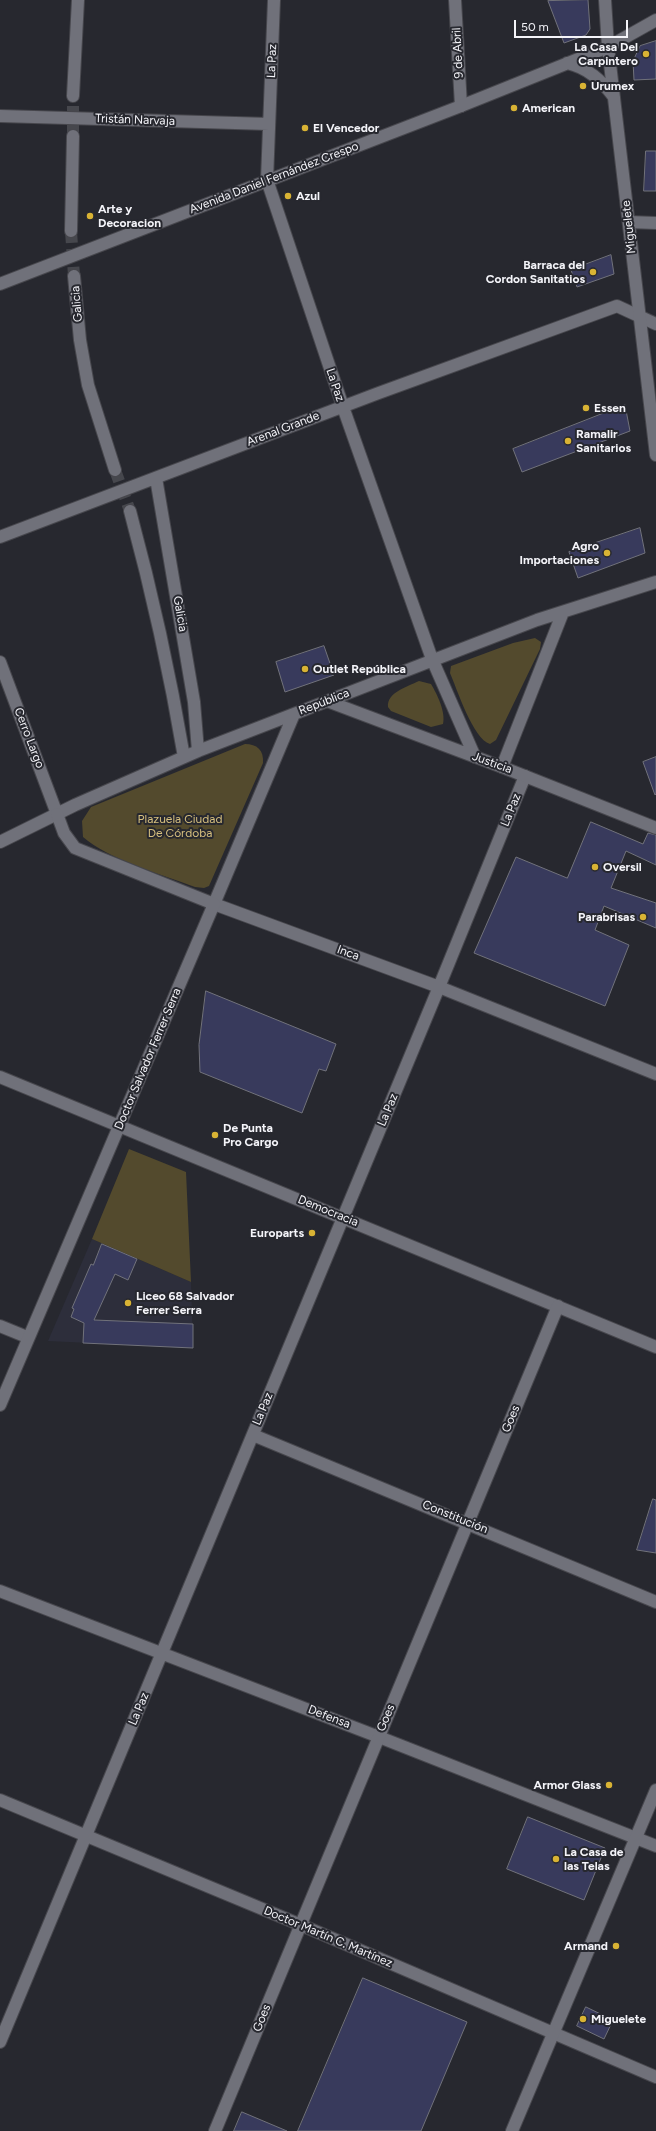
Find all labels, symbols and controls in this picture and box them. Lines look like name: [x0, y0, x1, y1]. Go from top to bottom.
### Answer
scale bar: [516, 12, 630, 38]
text: 50 m: [521, 20, 549, 34]
street label: 9 de Abril: [449, 27, 467, 79]
place label: La Casa Del Carpintero: [574, 40, 638, 68]
street label: La Paz: [264, 44, 280, 78]
marker: La Casa Del Carpintero: [641, 49, 651, 59]
place label: Urumex: [591, 79, 634, 93]
marker: Urumex: [578, 81, 588, 91]
place label: American: [522, 101, 575, 115]
marker: American: [509, 103, 519, 113]
street label: Tristán Narvaja: [95, 111, 175, 129]
place label: El Vencedor: [313, 121, 379, 135]
marker: El Vencedor: [300, 123, 310, 133]
street label: Avenida Daniel Fernández Crespo: [187, 139, 361, 217]
place label: Azul: [296, 189, 320, 203]
marker: Azul: [283, 191, 293, 201]
street label: Miguelete: [619, 200, 639, 254]
place label: Arte y Decoracion: [98, 202, 161, 230]
marker: Arte y Decoracion: [85, 211, 95, 221]
place label: Barraca del Cordon Sanitatios: [486, 258, 585, 286]
marker: Barraca del Cordon Sanitatios: [588, 267, 598, 277]
street label: Galicia: [68, 285, 86, 323]
street label: La Paz: [323, 367, 347, 403]
place label: Essen: [594, 401, 626, 415]
marker: Essen: [581, 403, 591, 413]
street label: Arenal Grande: [245, 409, 321, 449]
place label: Ramalir Sanitarios: [576, 427, 631, 455]
marker: Ramalir Sanitarios: [563, 436, 573, 446]
place label: Agro Importaciones: [520, 539, 599, 567]
marker: Agro Importaciones: [602, 548, 612, 558]
street label: Galicia: [170, 595, 190, 633]
place label: Outlet República: [313, 662, 406, 676]
marker: Outlet República: [300, 664, 310, 674]
street label: República: [297, 686, 351, 718]
street label: Cerro Largo: [11, 706, 47, 770]
street label: Justicia: [470, 749, 514, 777]
street label: La Paz: [498, 791, 524, 829]
park label: Plazuela Ciudad De Córdoba: [138, 812, 222, 840]
place label: Oversil: [603, 860, 642, 874]
marker: Oversil: [590, 862, 600, 872]
place label: Parabrisas: [578, 910, 635, 924]
marker: Parabrisas: [638, 912, 648, 922]
street label: Inca: [335, 942, 361, 964]
street label: Doctor Salvador Ferrer Serra: [112, 986, 184, 1132]
street label: La Paz: [375, 1091, 401, 1129]
place label: De Punta Pro Cargo: [223, 1121, 278, 1149]
marker: De Punta Pro Cargo: [210, 1130, 220, 1140]
street label: Democracia: [296, 1192, 360, 1230]
place label: Europarts: [250, 1226, 304, 1240]
marker: Europarts: [307, 1228, 317, 1238]
place label: Liceo 68 Salvador Ferrer Serra: [136, 1289, 234, 1317]
marker: Liceo 68 Salvador Ferrer Serra: [123, 1298, 133, 1308]
street label: La Paz: [250, 1390, 276, 1428]
street label: Goes: [499, 1403, 523, 1435]
street label: Constitución: [420, 1497, 490, 1537]
street label: La Paz: [126, 1690, 152, 1728]
street label: Defensa: [306, 1702, 352, 1732]
street label: Goes: [374, 1702, 398, 1734]
place label: Armor Glass: [534, 1778, 601, 1792]
marker: Armor Glass: [604, 1780, 614, 1790]
place label: La Casa de las Telas: [564, 1845, 623, 1873]
marker: La Casa de las Telas: [551, 1854, 561, 1864]
street label: Doctor Martín C. Martínez: [261, 1903, 395, 1971]
place label: Armand: [564, 1939, 608, 1953]
marker: Armand: [611, 1941, 621, 1951]
street label: Goes: [250, 2002, 274, 2034]
place label: Miguelete: [591, 2012, 646, 2026]
marker: Miguelete: [578, 2014, 588, 2024]

